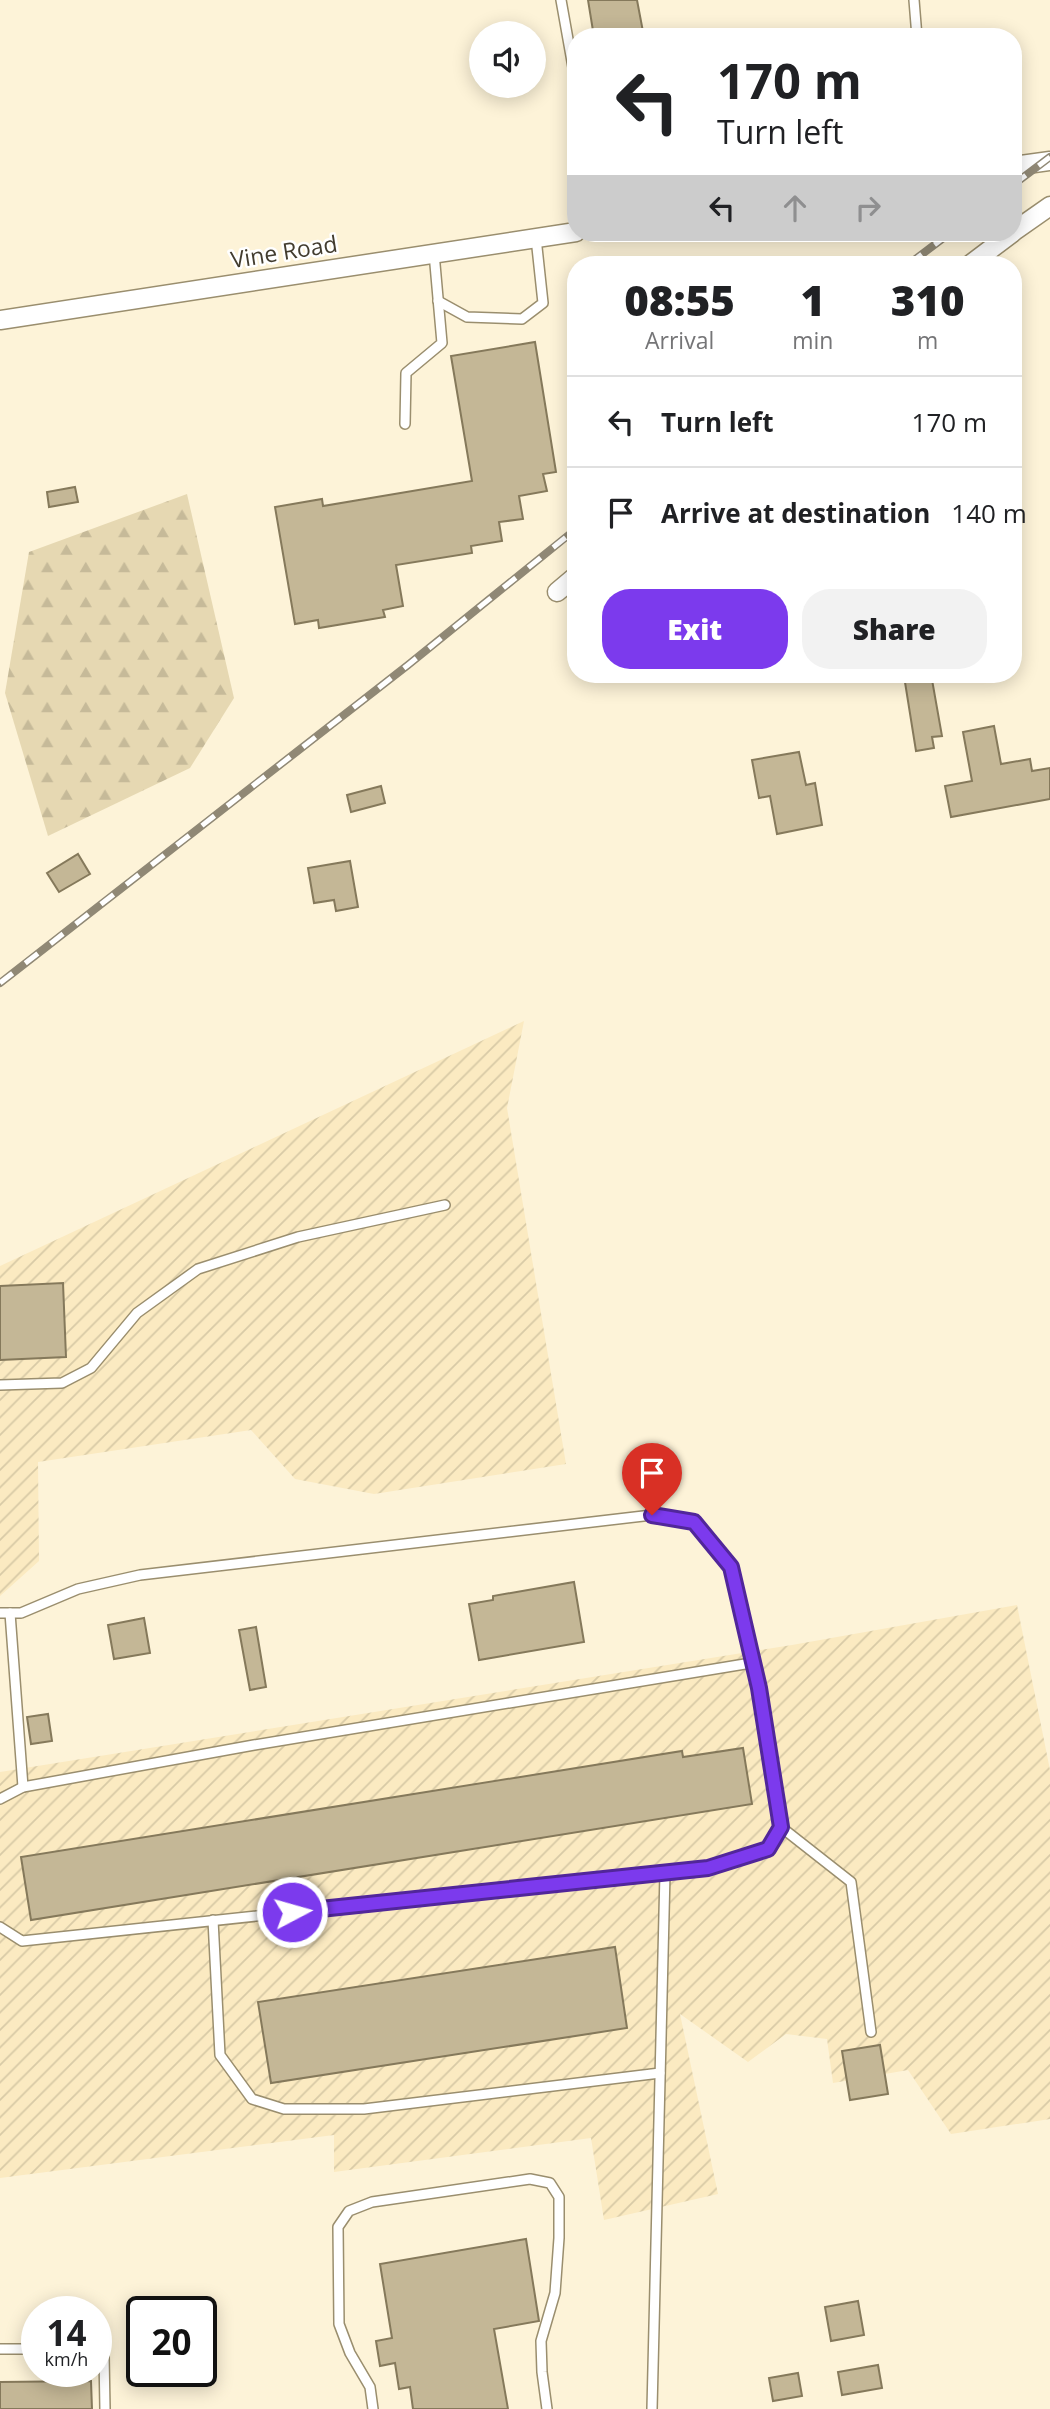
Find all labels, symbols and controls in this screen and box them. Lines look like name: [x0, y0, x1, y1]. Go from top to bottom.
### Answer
map controls: [469, 21, 546, 98]
button: sound: [469, 21, 546, 98]
text: 170 m: [717, 47, 862, 113]
icon: left: [602, 56, 693, 147]
text: Turn left: [717, 110, 843, 153]
icon: left: [703, 189, 741, 227]
icon: ahead: [776, 189, 814, 227]
icon: right: [849, 189, 887, 227]
street label: Vine Road: [228, 227, 339, 275]
text: 08:55: [624, 271, 735, 328]
text: 1: [801, 271, 825, 328]
text: 310: [891, 271, 965, 328]
text: Arrival: [645, 324, 714, 356]
text: min: [792, 324, 833, 356]
text: m: [917, 324, 938, 356]
icon: left: [602, 403, 640, 441]
text: Turn left: [661, 404, 773, 440]
text: 170 m: [912, 404, 987, 440]
icon: arrive: [602, 494, 640, 532]
text: Arrive at destination: [661, 495, 930, 531]
text: 140 m: [951, 495, 1027, 531]
button: Exit: [602, 589, 788, 669]
button: Share: [802, 589, 987, 669]
pin: [622, 1443, 682, 1515]
icon: arrive: [633, 1454, 671, 1492]
position arrow: [255, 1875, 329, 1949]
speed limit sign: 20: [126, 2296, 217, 2387]
text: 14: [46, 2309, 87, 2356]
text: km/h: [45, 2347, 88, 2371]

